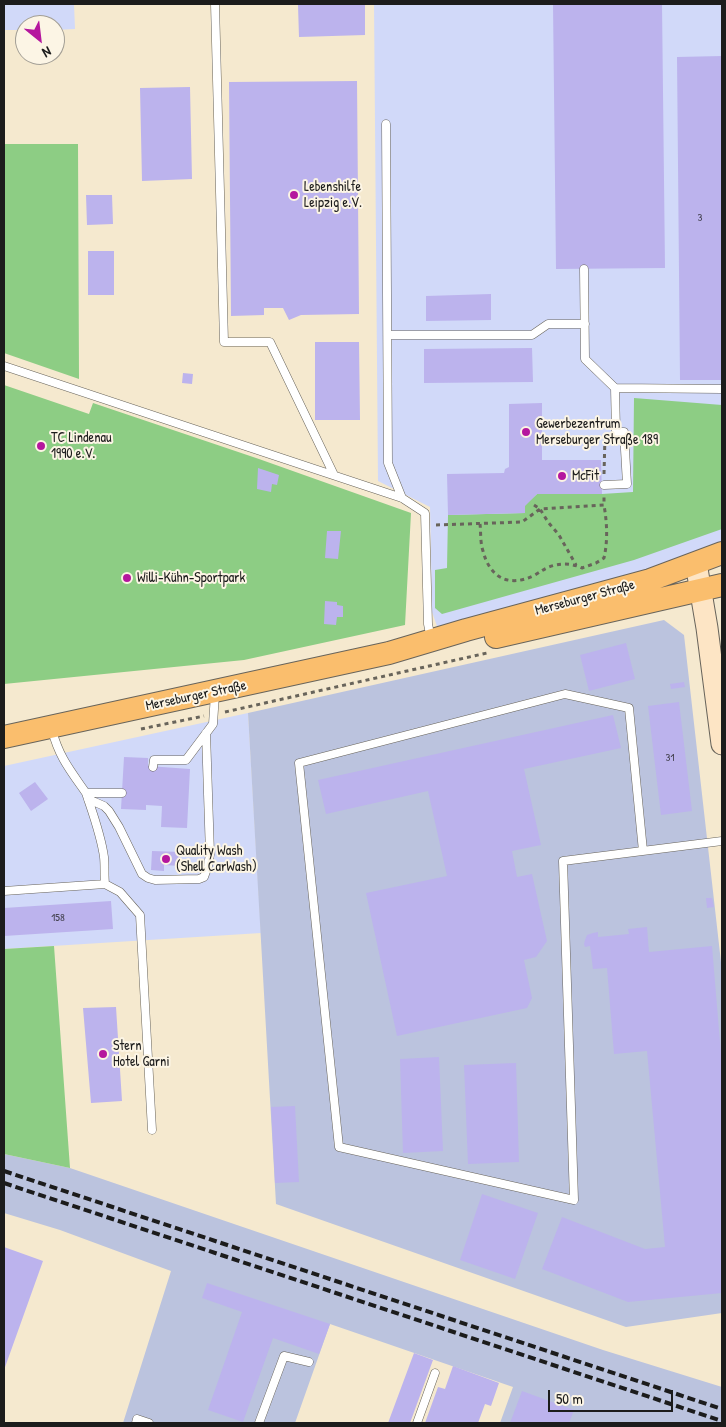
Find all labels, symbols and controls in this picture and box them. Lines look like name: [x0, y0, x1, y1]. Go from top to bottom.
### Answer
north arrow: [15, 15, 65, 65]
text: N: [39, 43, 55, 63]
place label: Lebenshilfe Leipzig e.V.: [304, 179, 362, 212]
marker: Lebenshilfe Leipzig e.V.: [288, 189, 300, 201]
house number: 3: [698, 211, 702, 225]
place label: Gewerbezentrum Merseburger Straße 189: [536, 416, 658, 448]
marker: Gewerbezentrum Merseburger Straße 189: [520, 426, 532, 438]
place label: TC Lindenau 1990 e.V.: [51, 430, 112, 462]
marker: TC Lindenau 1990 e.V.: [35, 440, 47, 452]
place label: McFit: [572, 468, 599, 484]
marker: McFit: [556, 470, 568, 482]
place label: Willi-Kühn-Sportpark: [137, 570, 245, 586]
marker: Willi-Kühn-Sportpark: [121, 572, 133, 584]
street label: Merseburger Straße: [533, 577, 637, 619]
street label: Merseburger Straße: [144, 677, 248, 715]
house number: 31: [666, 751, 674, 765]
place label: Quality Wash (Shell CarWash): [176, 843, 257, 876]
marker: Quality Wash (Shell CarWash): [160, 853, 172, 865]
house number: 158: [51, 911, 65, 925]
place label: Stern Hotel Garni: [113, 1038, 170, 1070]
marker: Stern Hotel Garni: [97, 1048, 109, 1060]
scale bar: [551, 1380, 676, 1412]
text: 50 m: [556, 1388, 583, 1409]

